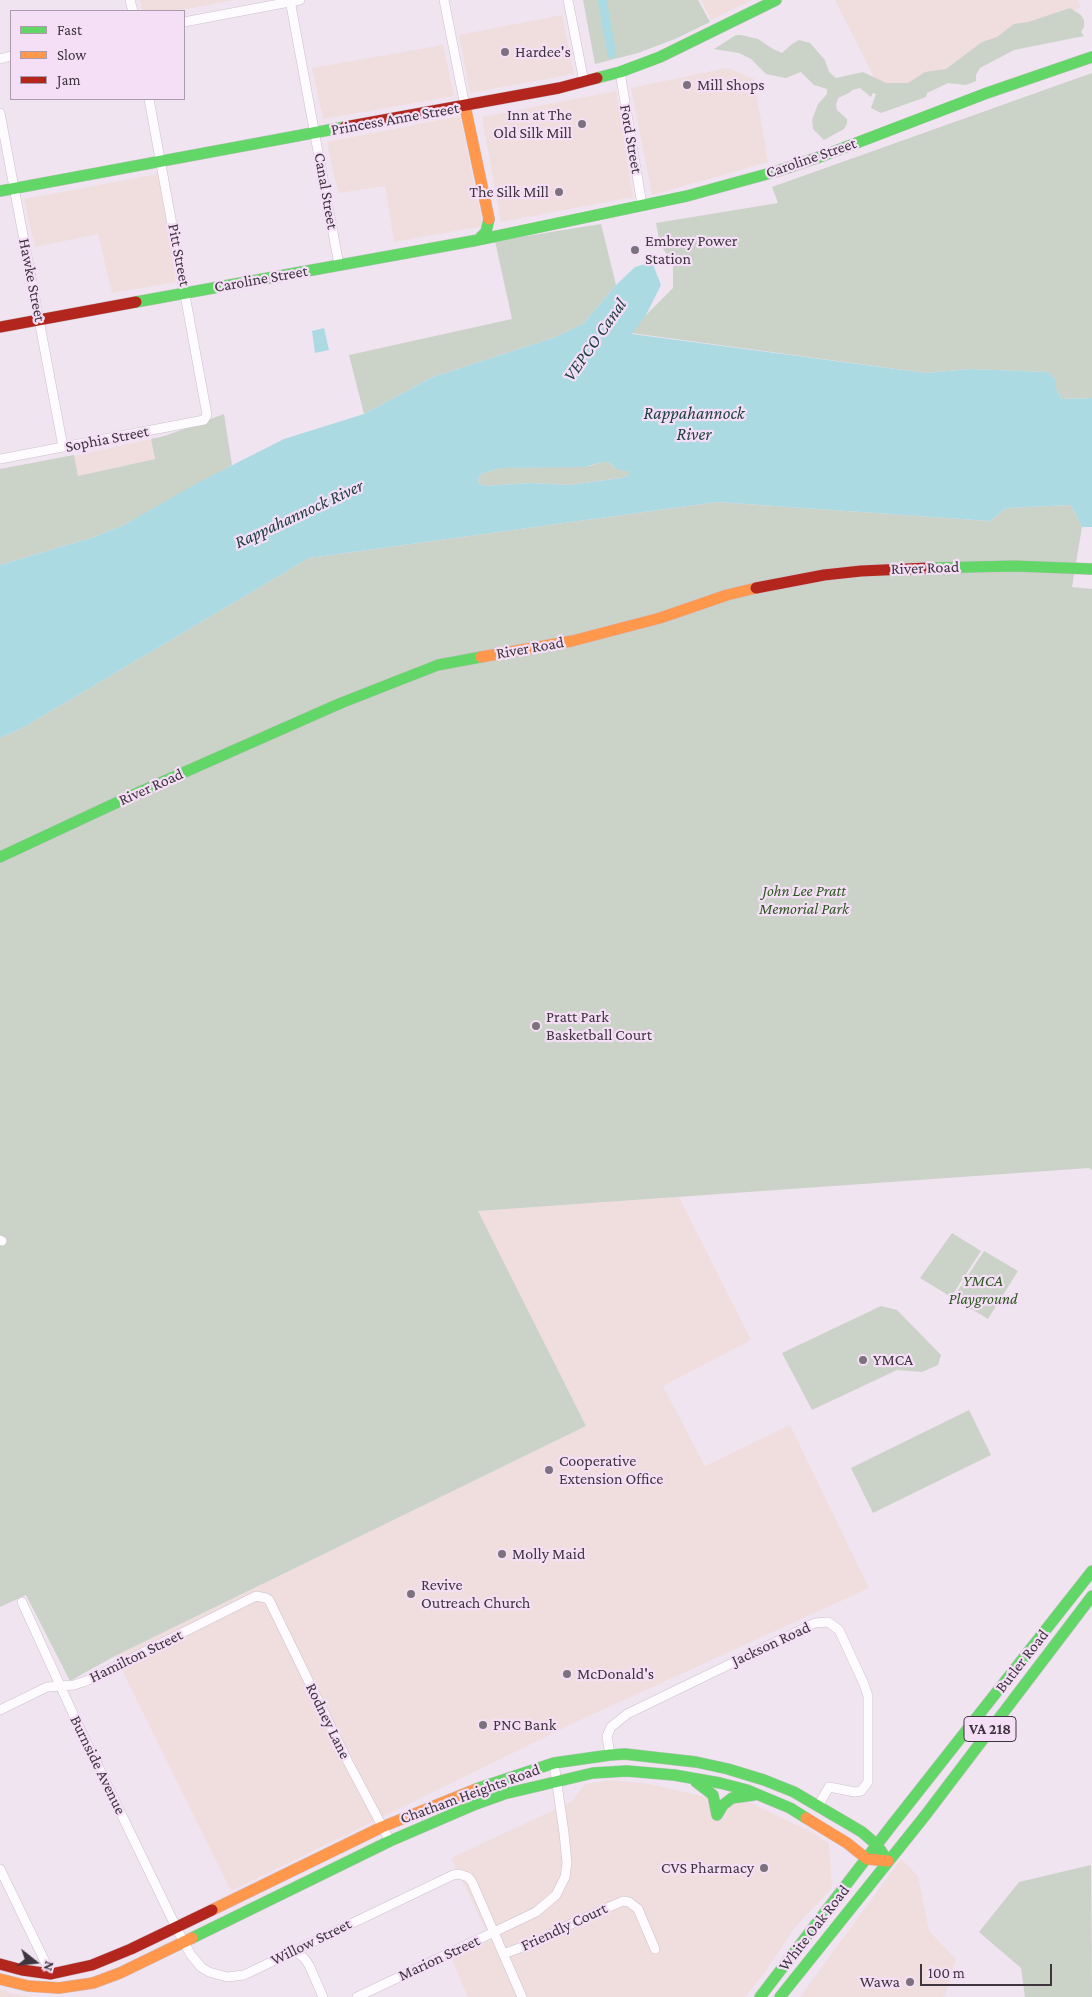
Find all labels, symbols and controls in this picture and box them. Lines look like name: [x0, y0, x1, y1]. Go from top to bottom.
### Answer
legend: [10, 10, 185, 100]
text: Fast: [57, 22, 82, 38]
place label: Hardee's: [515, 42, 571, 62]
marker: Hardee's: [499, 46, 511, 58]
text: Slow: [57, 47, 86, 63]
text: Jam: [57, 72, 80, 88]
place label: Mill Shops: [697, 75, 765, 95]
marker: Mill Shops: [681, 79, 693, 91]
street label: Princess Anne Street: [330, 98, 460, 140]
street label: Ford Street: [615, 103, 647, 175]
place label: Inn at The Old Silk Mill: [493, 105, 572, 143]
marker: Inn at The Old Silk Mill: [576, 118, 588, 130]
street label: Caroline Street: [763, 134, 859, 182]
street label: Canal Street: [310, 151, 342, 231]
place label: The Silk Mill: [469, 182, 549, 202]
marker: The Silk Mill: [553, 186, 565, 198]
street label: Pitt Street: [164, 222, 194, 288]
place label: Embrey Power Station: [645, 231, 737, 269]
street label: Hawke Street: [15, 237, 49, 323]
marker: Embrey Power Station: [629, 244, 641, 256]
street label: Caroline Street: [213, 261, 309, 297]
water label: VEPCO Canal: [559, 294, 631, 386]
water label: Rappahannock River: [644, 402, 744, 444]
street label: Sophia Street: [64, 422, 150, 456]
water label: Rappahannock River: [231, 475, 367, 553]
street label: River Road: [890, 557, 960, 579]
street label: River Road: [495, 633, 565, 663]
street label: River Road: [116, 764, 186, 810]
park label: John Lee Pratt Memorial Park: [759, 881, 849, 919]
place label: Pratt Park Basketball Court: [546, 1007, 652, 1045]
marker: Pratt Park Basketball Court: [530, 1020, 542, 1032]
park label: YMCA Playground: [948, 1271, 1018, 1309]
place label: YMCA: [873, 1350, 913, 1370]
marker: YMCA: [857, 1354, 869, 1366]
place label: Cooperative Extension Office: [559, 1451, 663, 1489]
marker: Cooperative Extension Office: [543, 1464, 555, 1476]
place label: Molly Maid: [512, 1544, 585, 1564]
marker: Molly Maid: [496, 1548, 508, 1560]
place label: Revive Outreach Church: [421, 1575, 530, 1613]
marker: Revive Outreach Church: [405, 1588, 417, 1600]
street label: Jackson Road: [729, 1617, 813, 1671]
street label: Hamilton Street: [86, 1625, 186, 1687]
street label: Butler Road: [991, 1626, 1053, 1696]
place label: McDonald's: [577, 1664, 654, 1684]
marker: McDonald's: [561, 1668, 573, 1680]
street label: Rodney Lane: [301, 1680, 355, 1762]
street label: Burnside Avenue: [66, 1712, 130, 1818]
place label: PNC Bank: [493, 1715, 556, 1735]
road number: VA 218: [964, 1716, 1016, 1742]
marker: PNC Bank: [477, 1719, 489, 1731]
street label: Chatham Heights Road: [397, 1760, 543, 1828]
place label: CVS Pharmacy: [661, 1858, 754, 1878]
marker: CVS Pharmacy: [758, 1862, 770, 1874]
street label: White Oak Road: [774, 1881, 854, 1975]
street label: Friendly Court: [518, 1899, 610, 1955]
street label: Willow Street: [268, 1914, 354, 1970]
street label: Marion Street: [395, 1931, 483, 1985]
north arrow: [10, 1937, 60, 1987]
scale bar: [922, 1954, 1054, 1986]
text: N: [40, 1959, 58, 1973]
text: 100 m: [928, 1965, 965, 1981]
place label: Wawa: [860, 1972, 900, 1992]
marker: Wawa: [904, 1976, 916, 1988]

